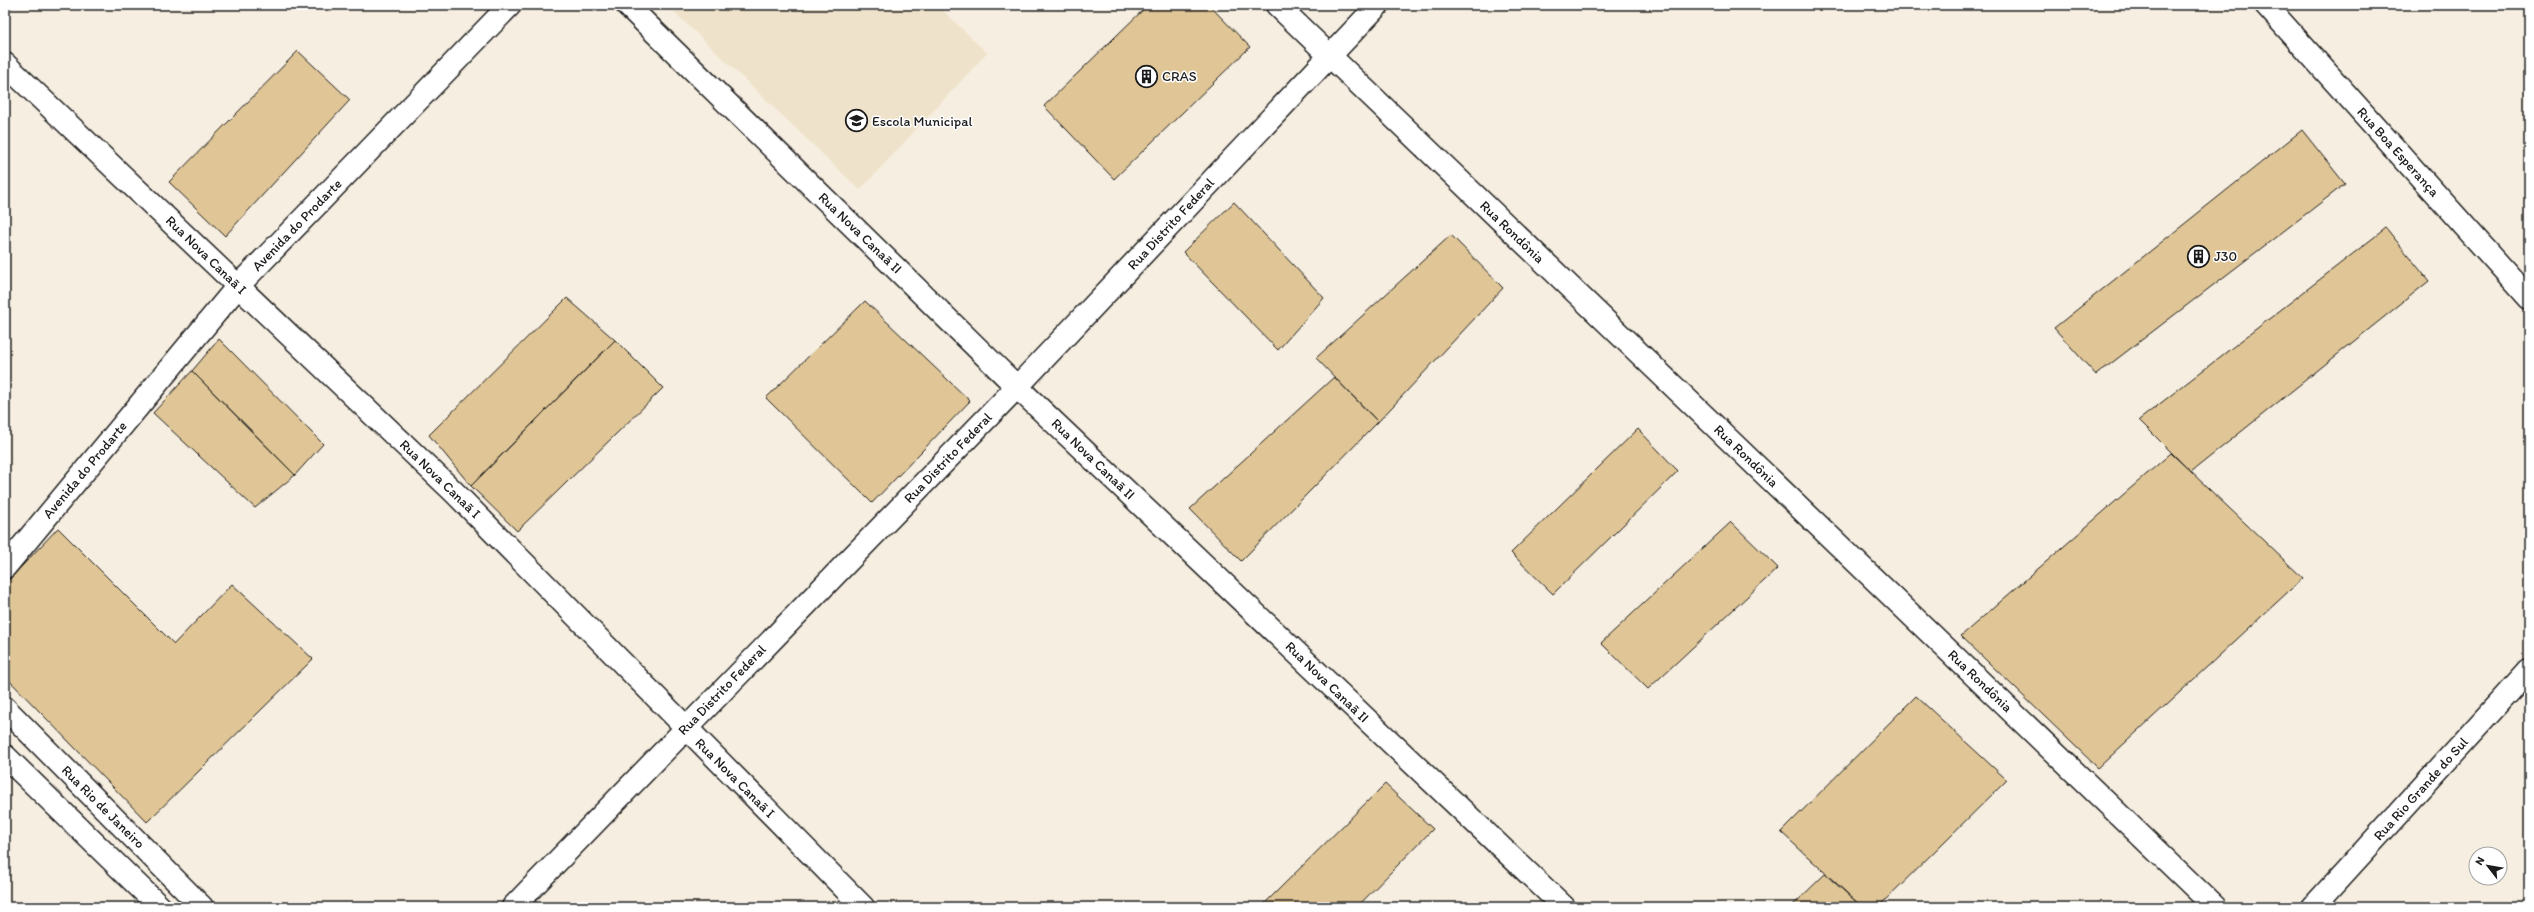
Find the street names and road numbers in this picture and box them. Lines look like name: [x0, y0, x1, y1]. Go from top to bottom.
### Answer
street label: Rua Boa Esperança: [2353, 104, 2443, 201]
street label: Avenida do Prodarte: [249, 175, 346, 275]
street label: Rua Distrito Federal: [1124, 175, 1218, 273]
street label: Rua Nova Canaã II: [815, 189, 905, 277]
street label: Rua Rondônia: [1476, 197, 1548, 267]
street label: Rua Nova Canaã I: [162, 212, 250, 298]
street label: Rua Distrito Federal: [900, 409, 996, 507]
street label: Rua Nova Canaã II: [1048, 415, 1138, 503]
street label: Avenida do Prodarte: [39, 418, 131, 522]
street label: Rua Rondônia: [1710, 421, 1782, 491]
street label: Rua Nova Canaã I: [396, 436, 484, 522]
street label: Rua Nova Canaã II: [1282, 638, 1372, 726]
street label: Rua Distrito Federal: [674, 641, 770, 739]
street label: Rua Rondônia: [1944, 646, 2016, 716]
street label: Rua Rio Grande do Sul: [2370, 734, 2472, 844]
street label: Rua Nova Canaã I: [692, 735, 778, 821]
street label: Rua Rio de Janeiro: [58, 762, 148, 852]

